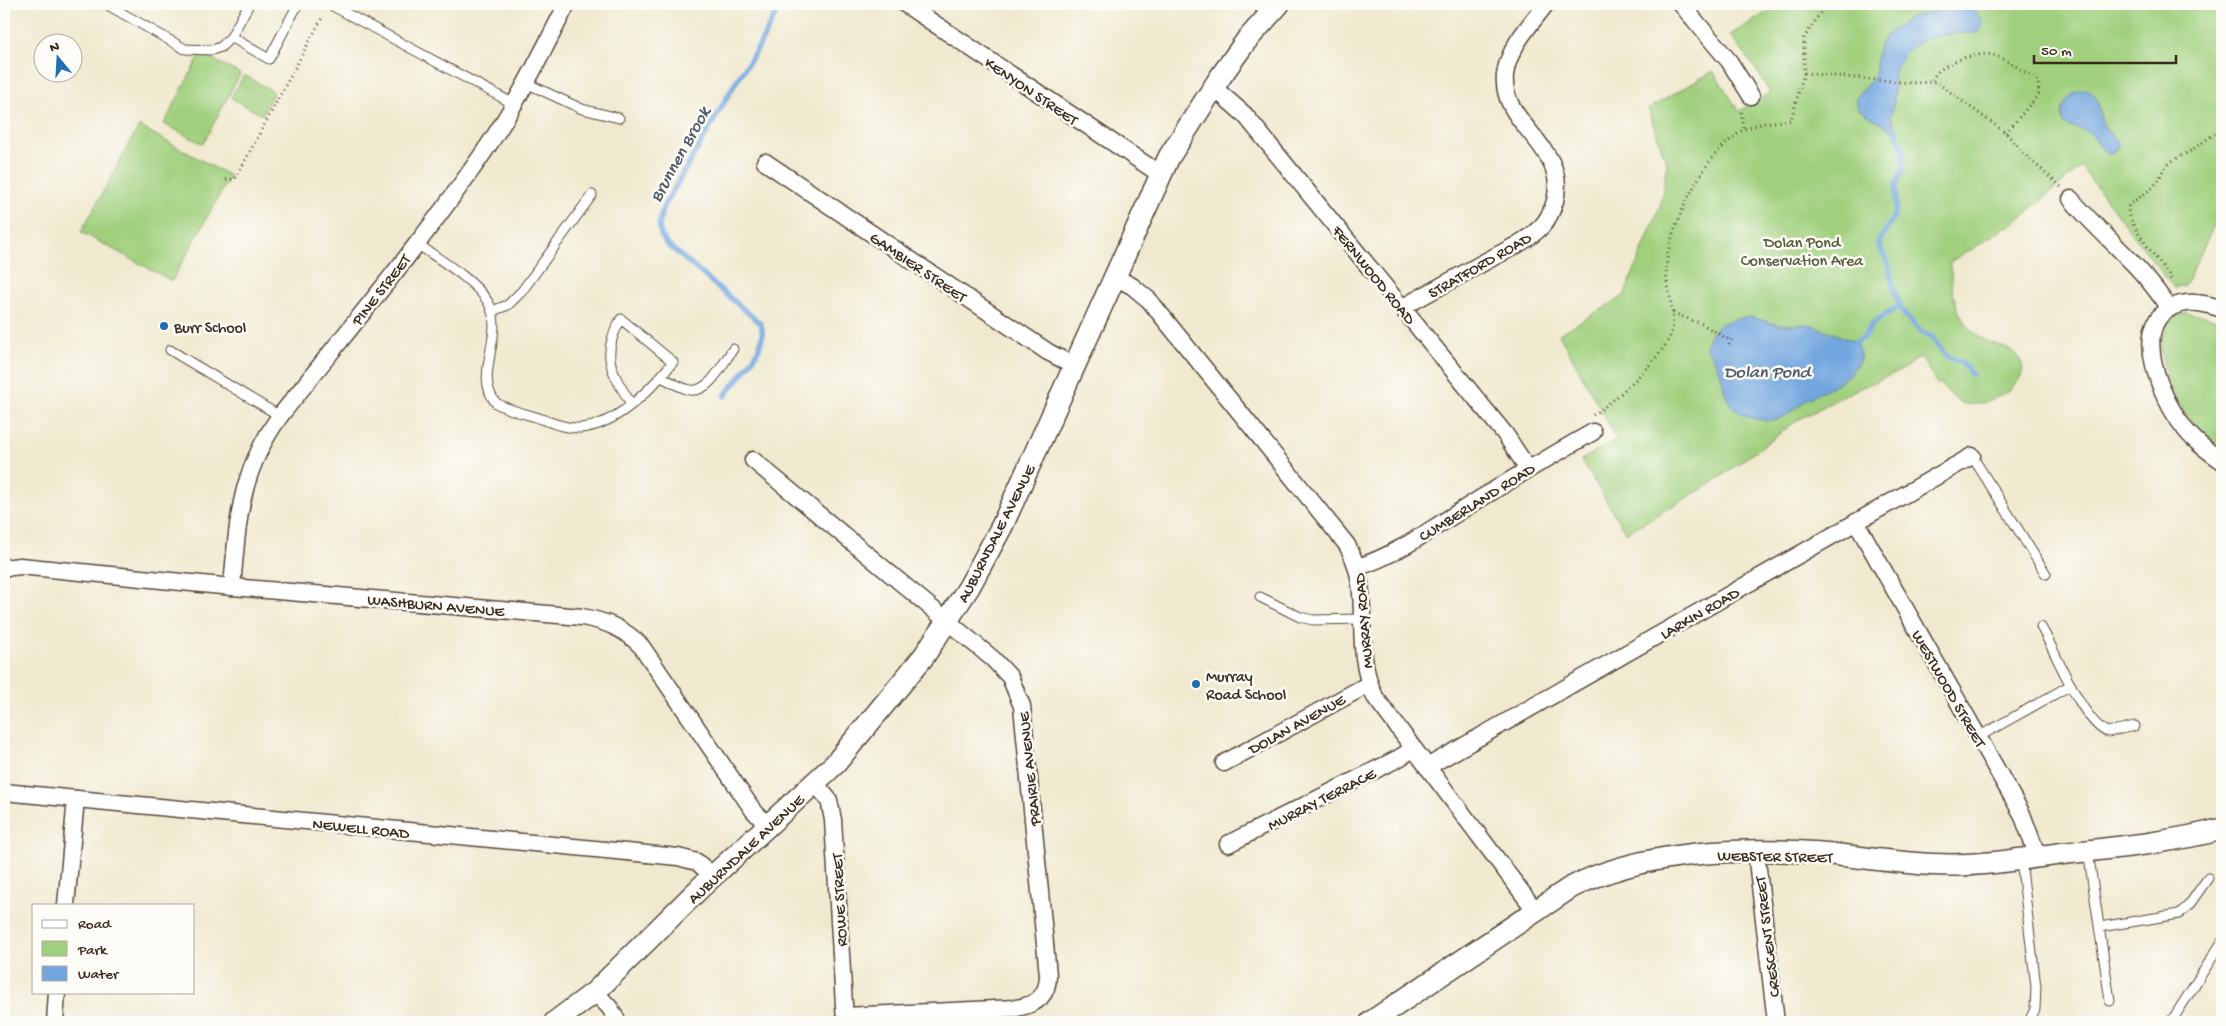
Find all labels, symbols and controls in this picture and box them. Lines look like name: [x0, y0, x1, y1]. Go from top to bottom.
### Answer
north arrow: [32, 32, 82, 82]
scale bar: [2034, 32, 2176, 64]
text: N: [48, 39, 62, 58]
text: 50 m: [2041, 43, 2072, 61]
street label: KENYON STREET: [980, 55, 1081, 132]
water label: Brunnen Brook: [646, 102, 717, 206]
street label: FERNWOOD ROAD: [1326, 222, 1418, 330]
street label: GAMBIER STREET: [865, 229, 970, 309]
street label: STRATFORD ROAD: [1426, 230, 1536, 304]
park label: Dolan Pond Conservation Area: [1741, 235, 1864, 272]
street label: PINE STREET: [349, 251, 417, 331]
marker: Burr School: [158, 320, 170, 332]
place label: Burr School: [173, 320, 246, 339]
water label: Dolan Pond: [1724, 363, 1813, 384]
street label: CUMBERLAND ROAD: [1416, 460, 1540, 547]
street label: AUBURNDALE AVENUE: [955, 461, 1042, 607]
street label: MURRAY ROAD: [1352, 572, 1379, 669]
street label: LARKIN ROAD: [1658, 584, 1744, 645]
street label: WASHBURN AVENUE: [366, 592, 506, 623]
street label: WESTWOOD STREET: [1906, 628, 1989, 753]
place label: Murray Road School: [1206, 669, 1286, 706]
marker: Murray Road School: [1190, 678, 1202, 690]
street label: DOLAN AVENUE: [1245, 691, 1350, 761]
street label: PRAIRIE AVENUE: [1016, 710, 1047, 828]
street label: MURRAY TERRACE: [1265, 765, 1381, 837]
street label: AUBURNDALE AVENUE: [685, 791, 810, 909]
street label: NEWELL ROAD: [311, 816, 411, 845]
street label: WEBSTER STREET: [1717, 848, 1834, 869]
street label: ROWE STREET: [830, 852, 853, 947]
street label: CRESCENT STREET: [1753, 874, 1786, 998]
legend: [32, 904, 195, 994]
text: Road: [78, 916, 112, 934]
text: Park: [77, 942, 108, 960]
text: Water: [78, 966, 120, 984]

